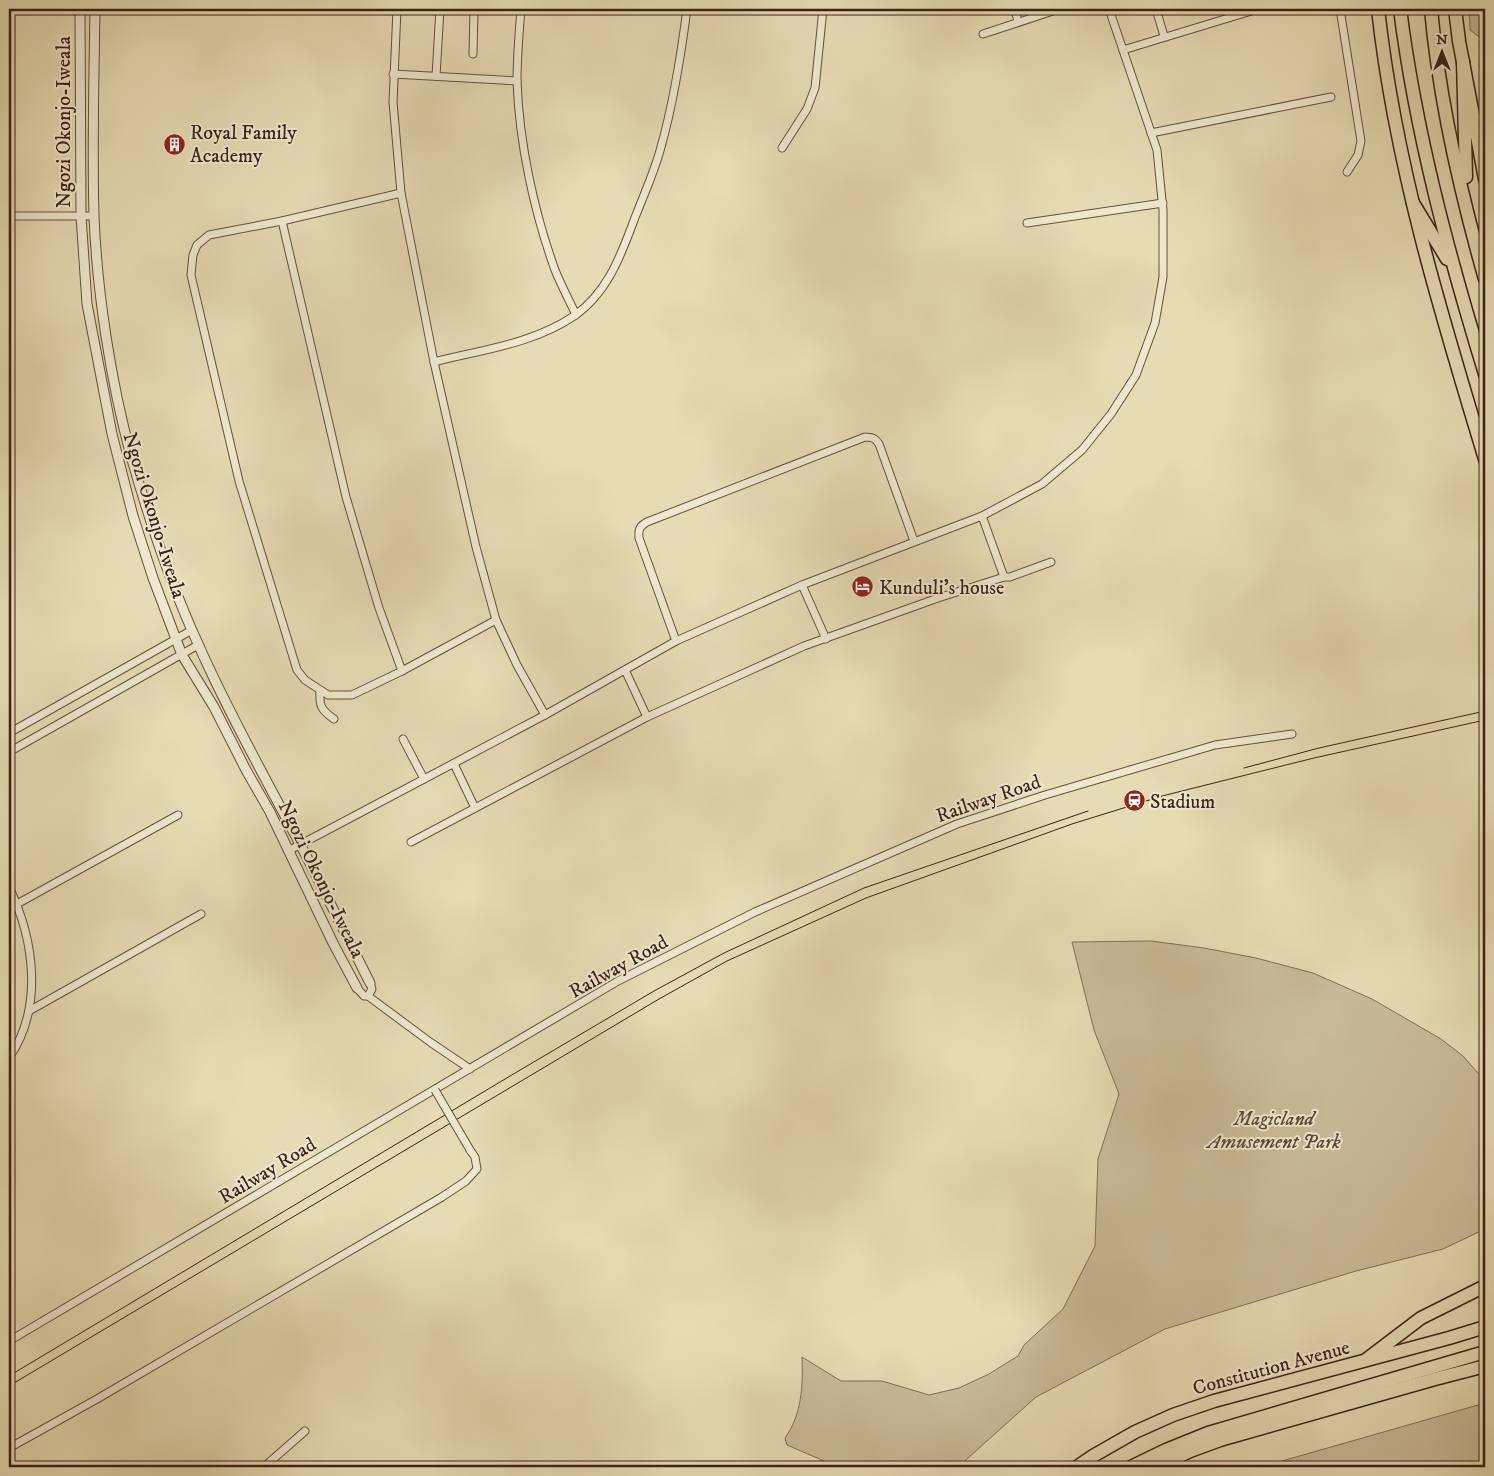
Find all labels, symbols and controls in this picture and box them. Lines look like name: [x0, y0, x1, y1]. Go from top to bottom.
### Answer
north arrow: [1416, 28, 1466, 78]
text: N: [1436, 31, 1448, 49]
street label: Ngozi Okonjo-Iweala: [52, 35, 77, 208]
place label: Royal Family Academy: [190, 121, 297, 169]
building icon: Royal Family Academy: [162, 132, 186, 156]
street label: Ngozi Okonjo-Iweala: [116, 430, 191, 602]
hotel icon: Kunduli's house: [851, 575, 875, 599]
place label: Kunduli's house: [879, 576, 1004, 601]
street label: Railway Road: [933, 770, 1044, 829]
station icon: Stadium: [1122, 789, 1146, 813]
place label: Stadium: [1150, 790, 1215, 815]
street label: Ngozi Okonjo-Iweala: [272, 797, 370, 963]
street label: Railway Road: [565, 930, 673, 1005]
park label: Magicland Amusement Park: [1205, 1107, 1341, 1155]
street label: Railway Road: [215, 1132, 321, 1210]
street label: Constitution Avenue: [1190, 1335, 1353, 1401]

